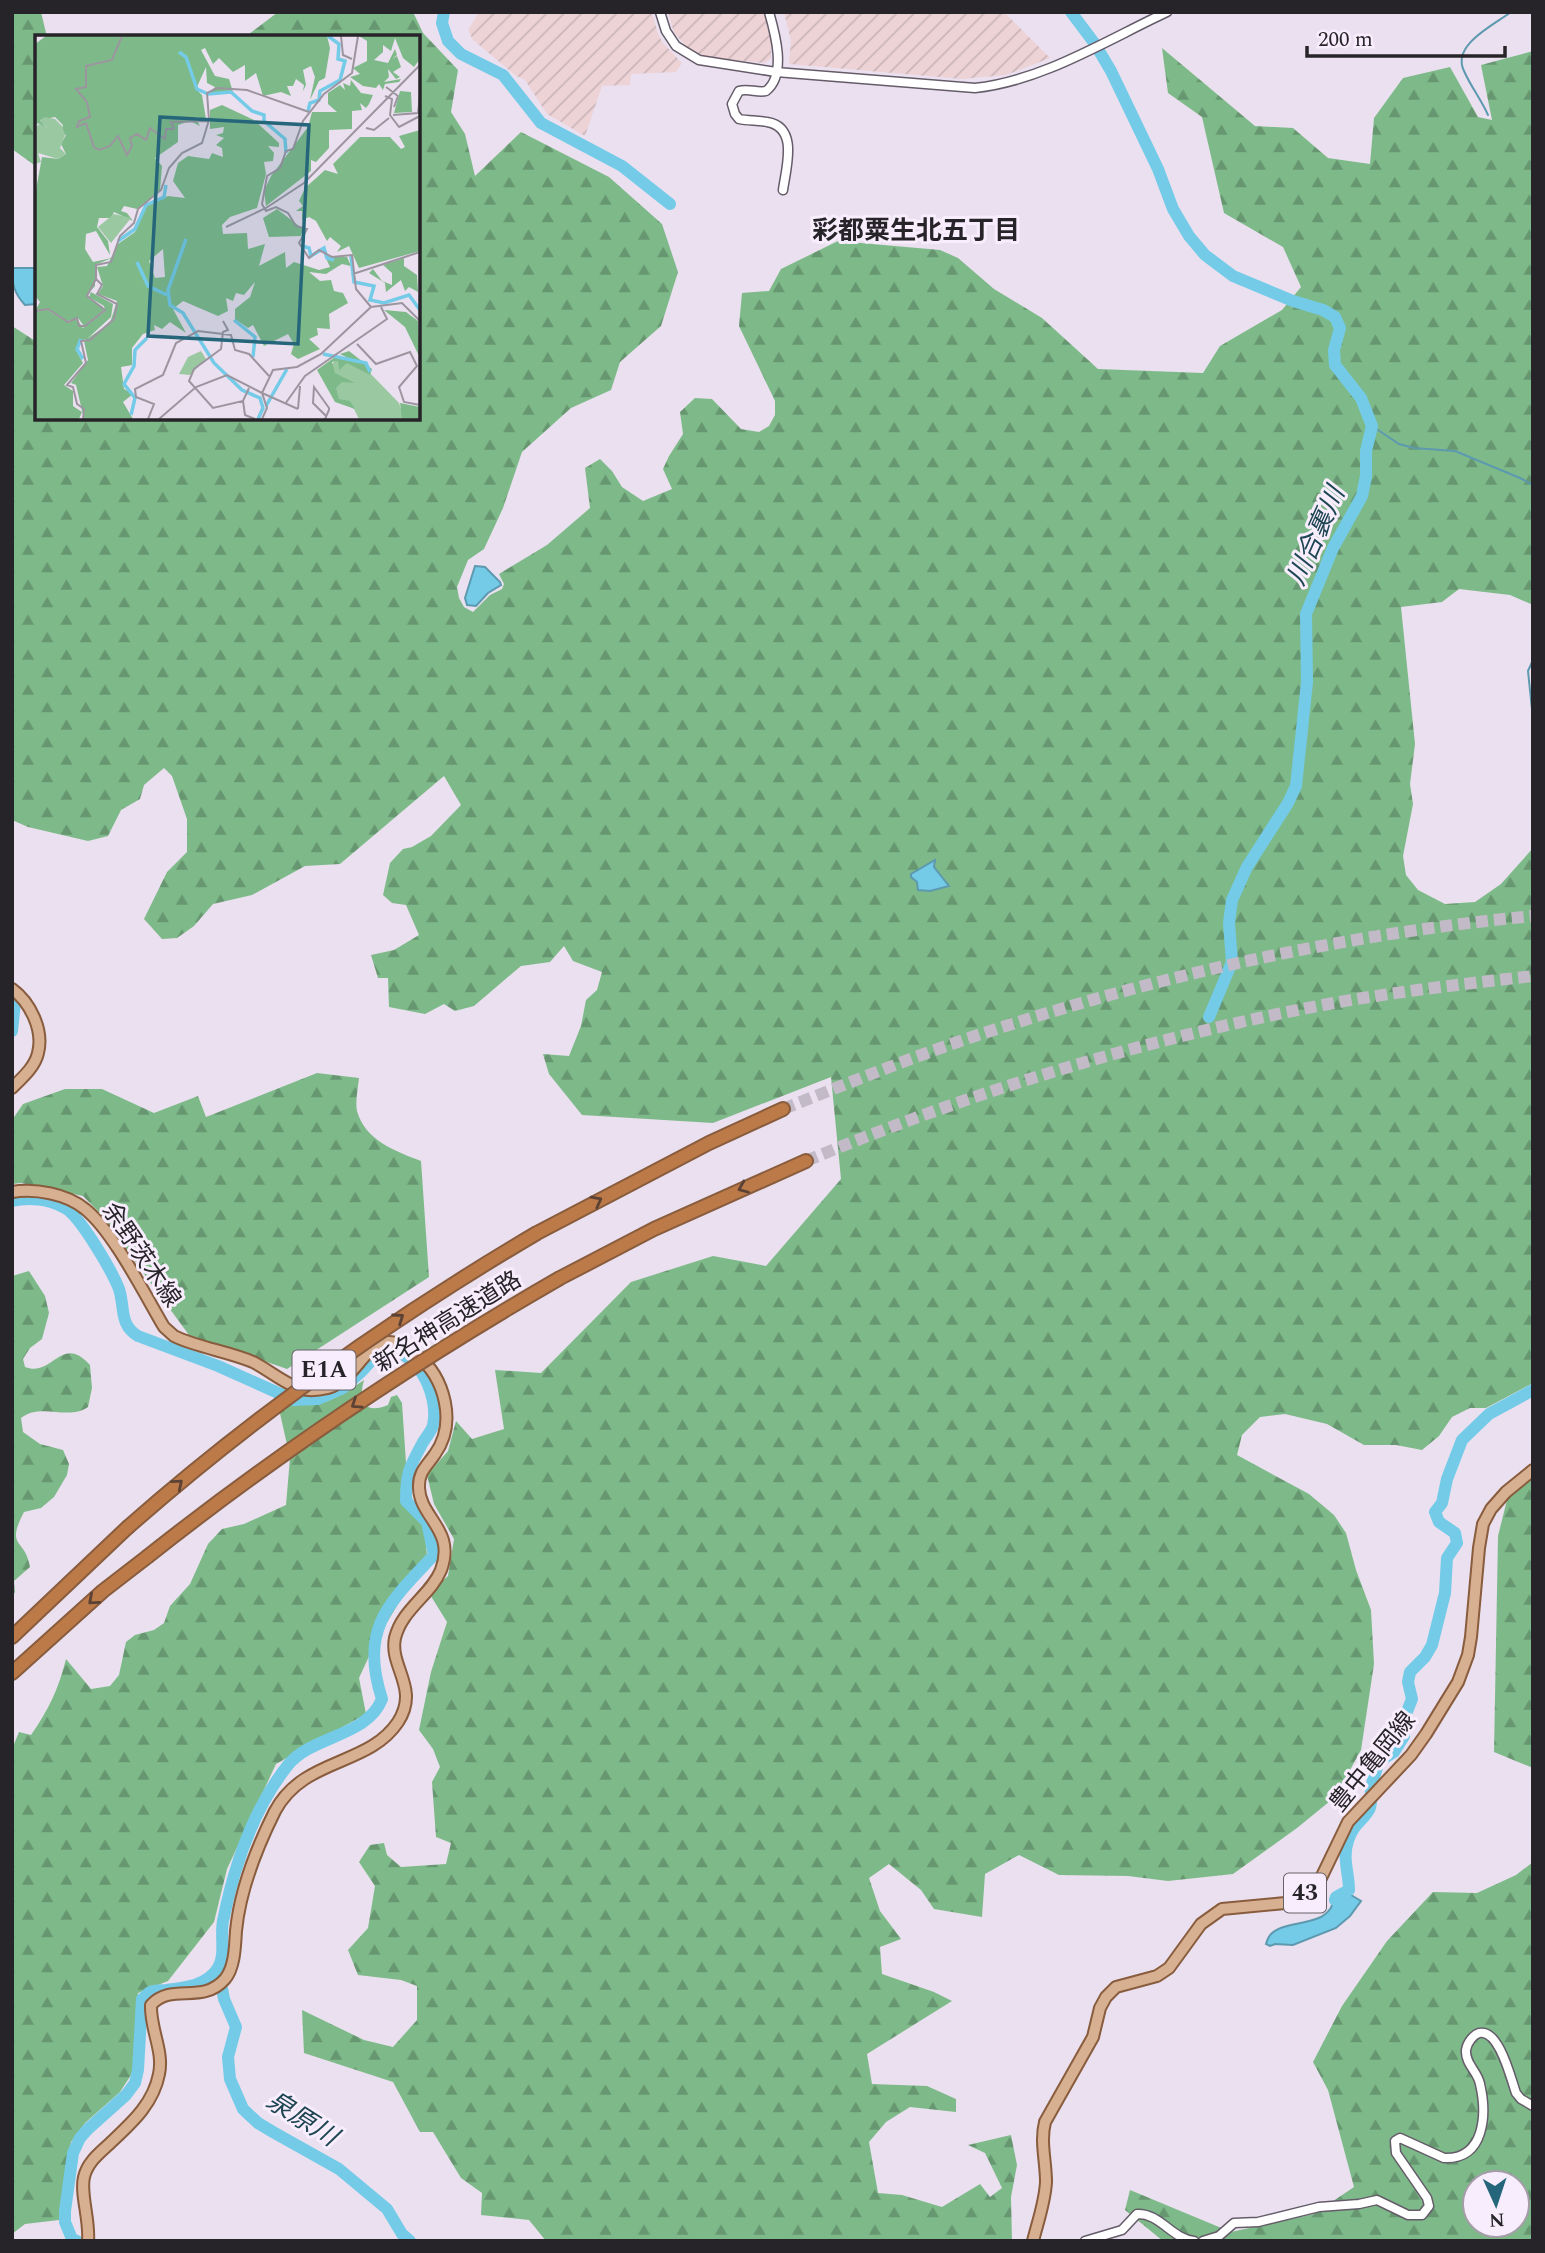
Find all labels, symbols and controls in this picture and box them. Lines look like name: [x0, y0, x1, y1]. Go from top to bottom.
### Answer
scale bar: [1307, 14, 1505, 58]
text: 200 m: [1318, 24, 1373, 56]
inset map: [35, 35, 420, 420]
district label: 彩都粟生北五丁目: [812, 211, 1020, 251]
water label: 川合裏川: [1277, 478, 1357, 592]
one-way arrow: [738, 1179, 750, 1193]
street label: 余野茨木線: [93, 1195, 189, 1315]
one-way arrow: [590, 1196, 603, 1209]
street label: 新名神高速道路: [367, 1262, 529, 1382]
one-way arrow: [391, 1314, 404, 1326]
road number: E1A: [292, 1350, 356, 1390]
one-way arrow: [351, 1396, 364, 1408]
one-way arrow: [170, 1480, 183, 1492]
one-way arrow: [88, 1592, 101, 1604]
street label: 豊中亀岡線: [1321, 1704, 1425, 1820]
road number: 43: [1284, 1874, 1326, 1912]
water label: 泉原川: [258, 2081, 348, 2158]
north arrow: [1461, 2169, 1531, 2239]
text: N: [1488, 2205, 1505, 2234]

